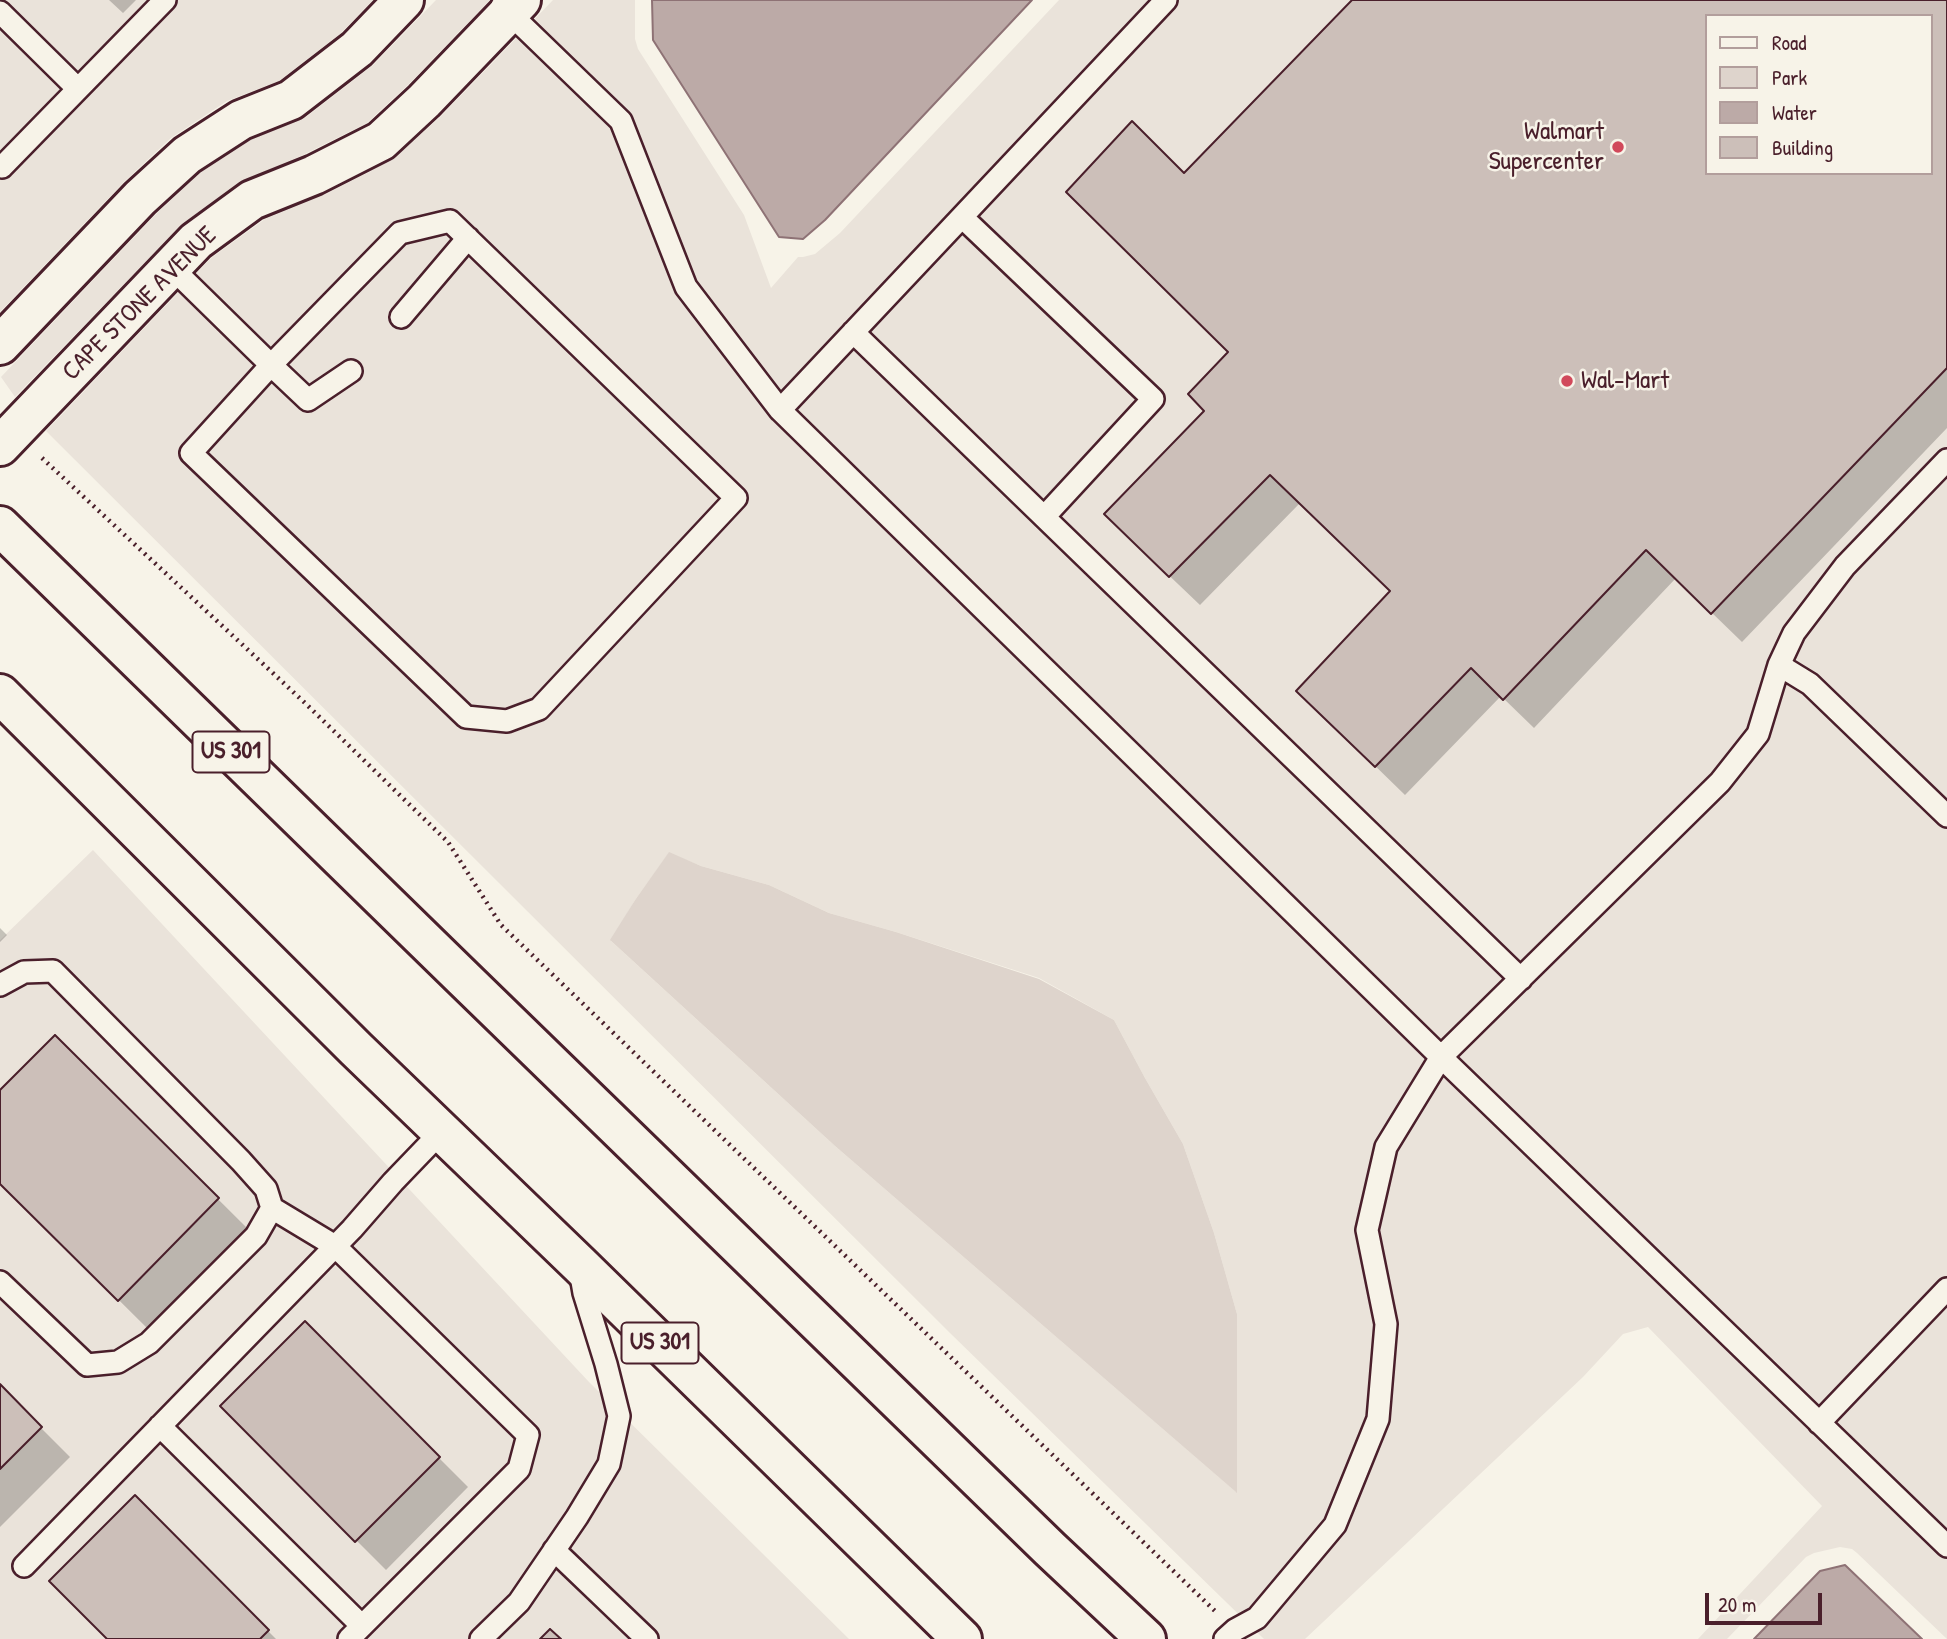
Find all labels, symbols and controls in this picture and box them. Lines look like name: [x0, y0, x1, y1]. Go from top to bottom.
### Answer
legend: [1706, 14, 1933, 175]
text: Road: [1772, 28, 1806, 57]
text: Park: [1772, 63, 1807, 92]
text: Water: [1772, 98, 1817, 127]
place label: Walmart Supercenter: [1489, 116, 1604, 178]
text: Building: [1772, 133, 1833, 162]
marker: Walmart Supercenter: [1610, 139, 1626, 155]
street label: CAPE STONE AVENUE: [56, 220, 224, 388]
place label: Wal-Mart: [1581, 365, 1669, 397]
marker: Wal-Mart: [1559, 373, 1575, 389]
road number: US 301: [192, 732, 270, 772]
road number: US 301: [622, 1322, 698, 1364]
scale bar: [1709, 1580, 1826, 1624]
text: 20 m: [1718, 1590, 1756, 1619]

